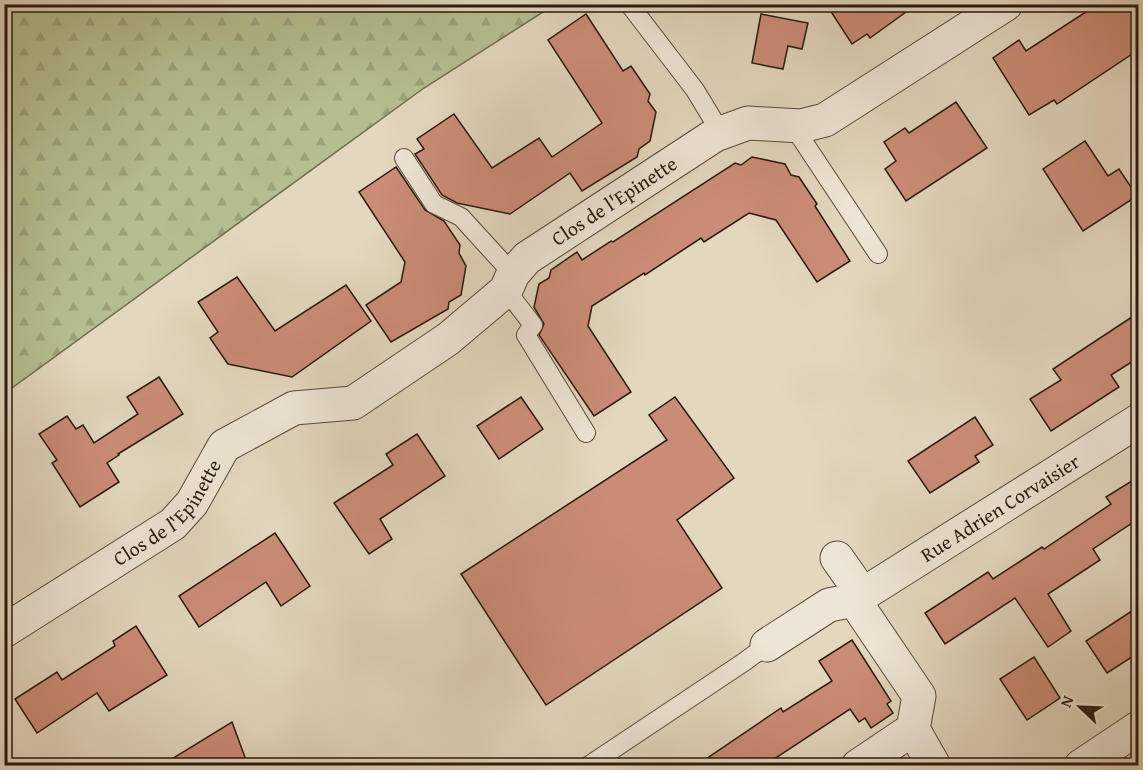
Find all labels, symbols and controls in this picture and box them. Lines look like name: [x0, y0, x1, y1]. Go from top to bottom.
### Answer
street label: Clos de l'Epinette: [545, 149, 683, 252]
street label: Rue Adrien Corvaisier: [915, 447, 1085, 569]
street label: Clos de l'Epinette: [107, 454, 228, 572]
north arrow: [1050, 677, 1110, 737]
text: N: [1053, 691, 1079, 711]

